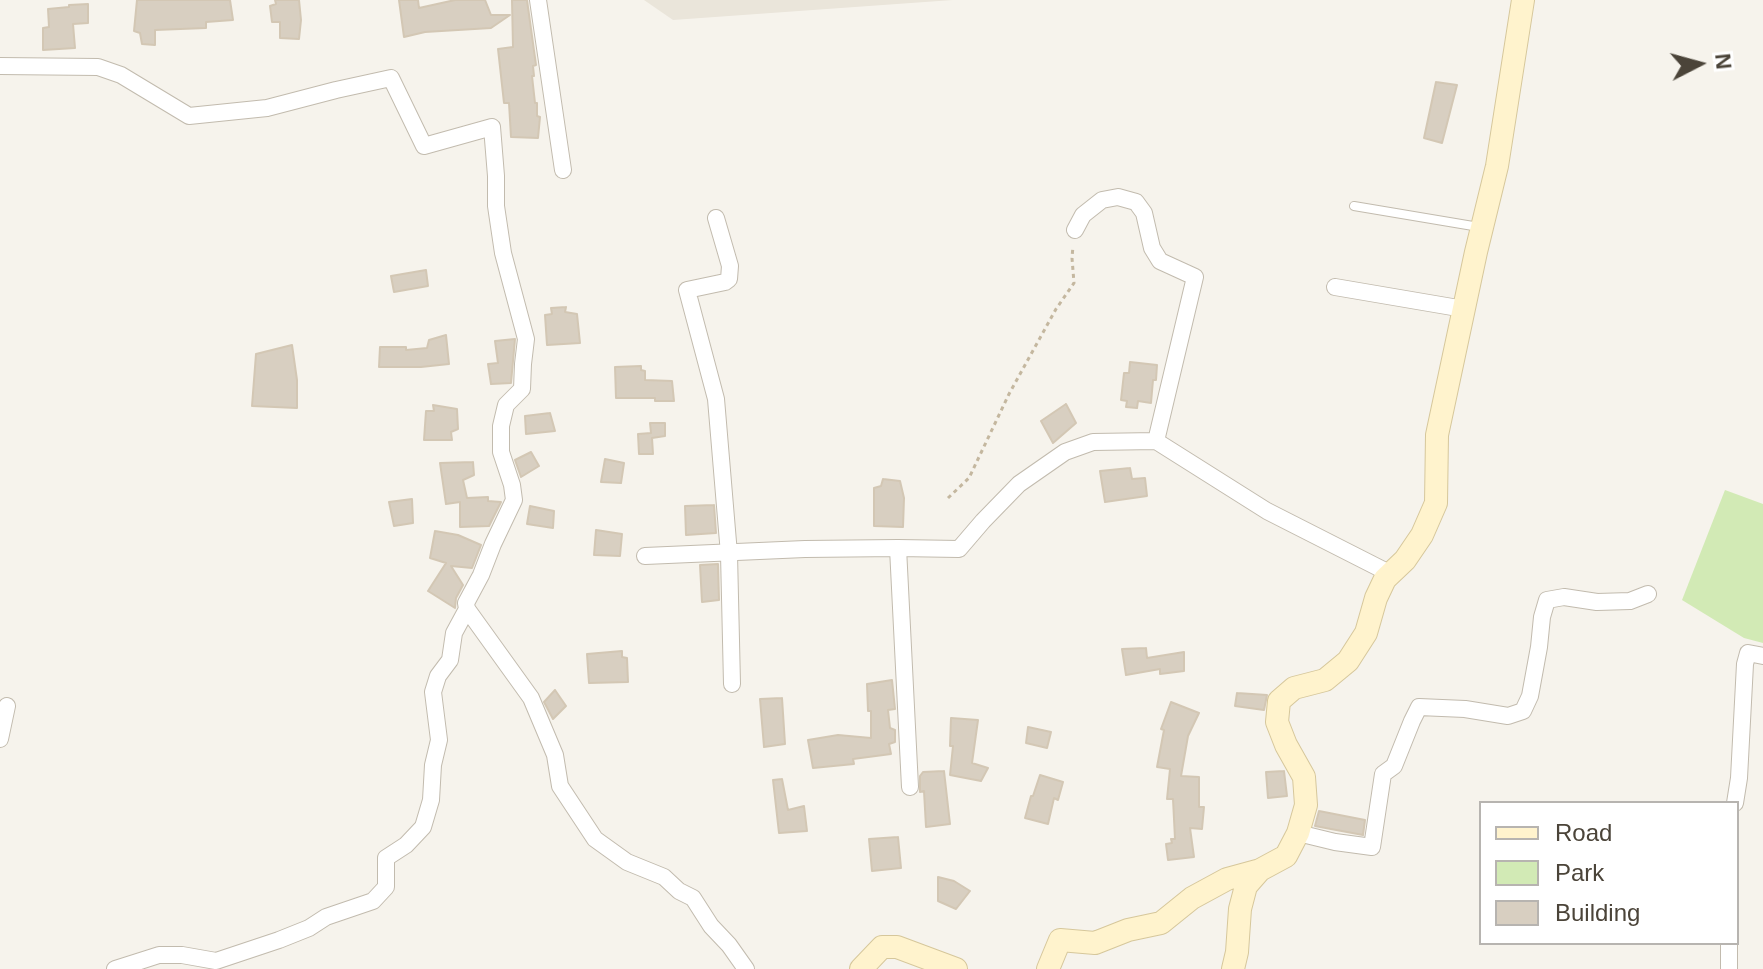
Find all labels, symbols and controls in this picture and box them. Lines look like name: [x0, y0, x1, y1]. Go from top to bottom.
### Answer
north arrow: [1659, 24, 1739, 104]
text: N: [1710, 52, 1737, 71]
legend: [1479, 801, 1739, 945]
text: Road: [1555, 819, 1612, 846]
text: Park: [1555, 859, 1604, 886]
text: Building: [1555, 899, 1640, 926]

